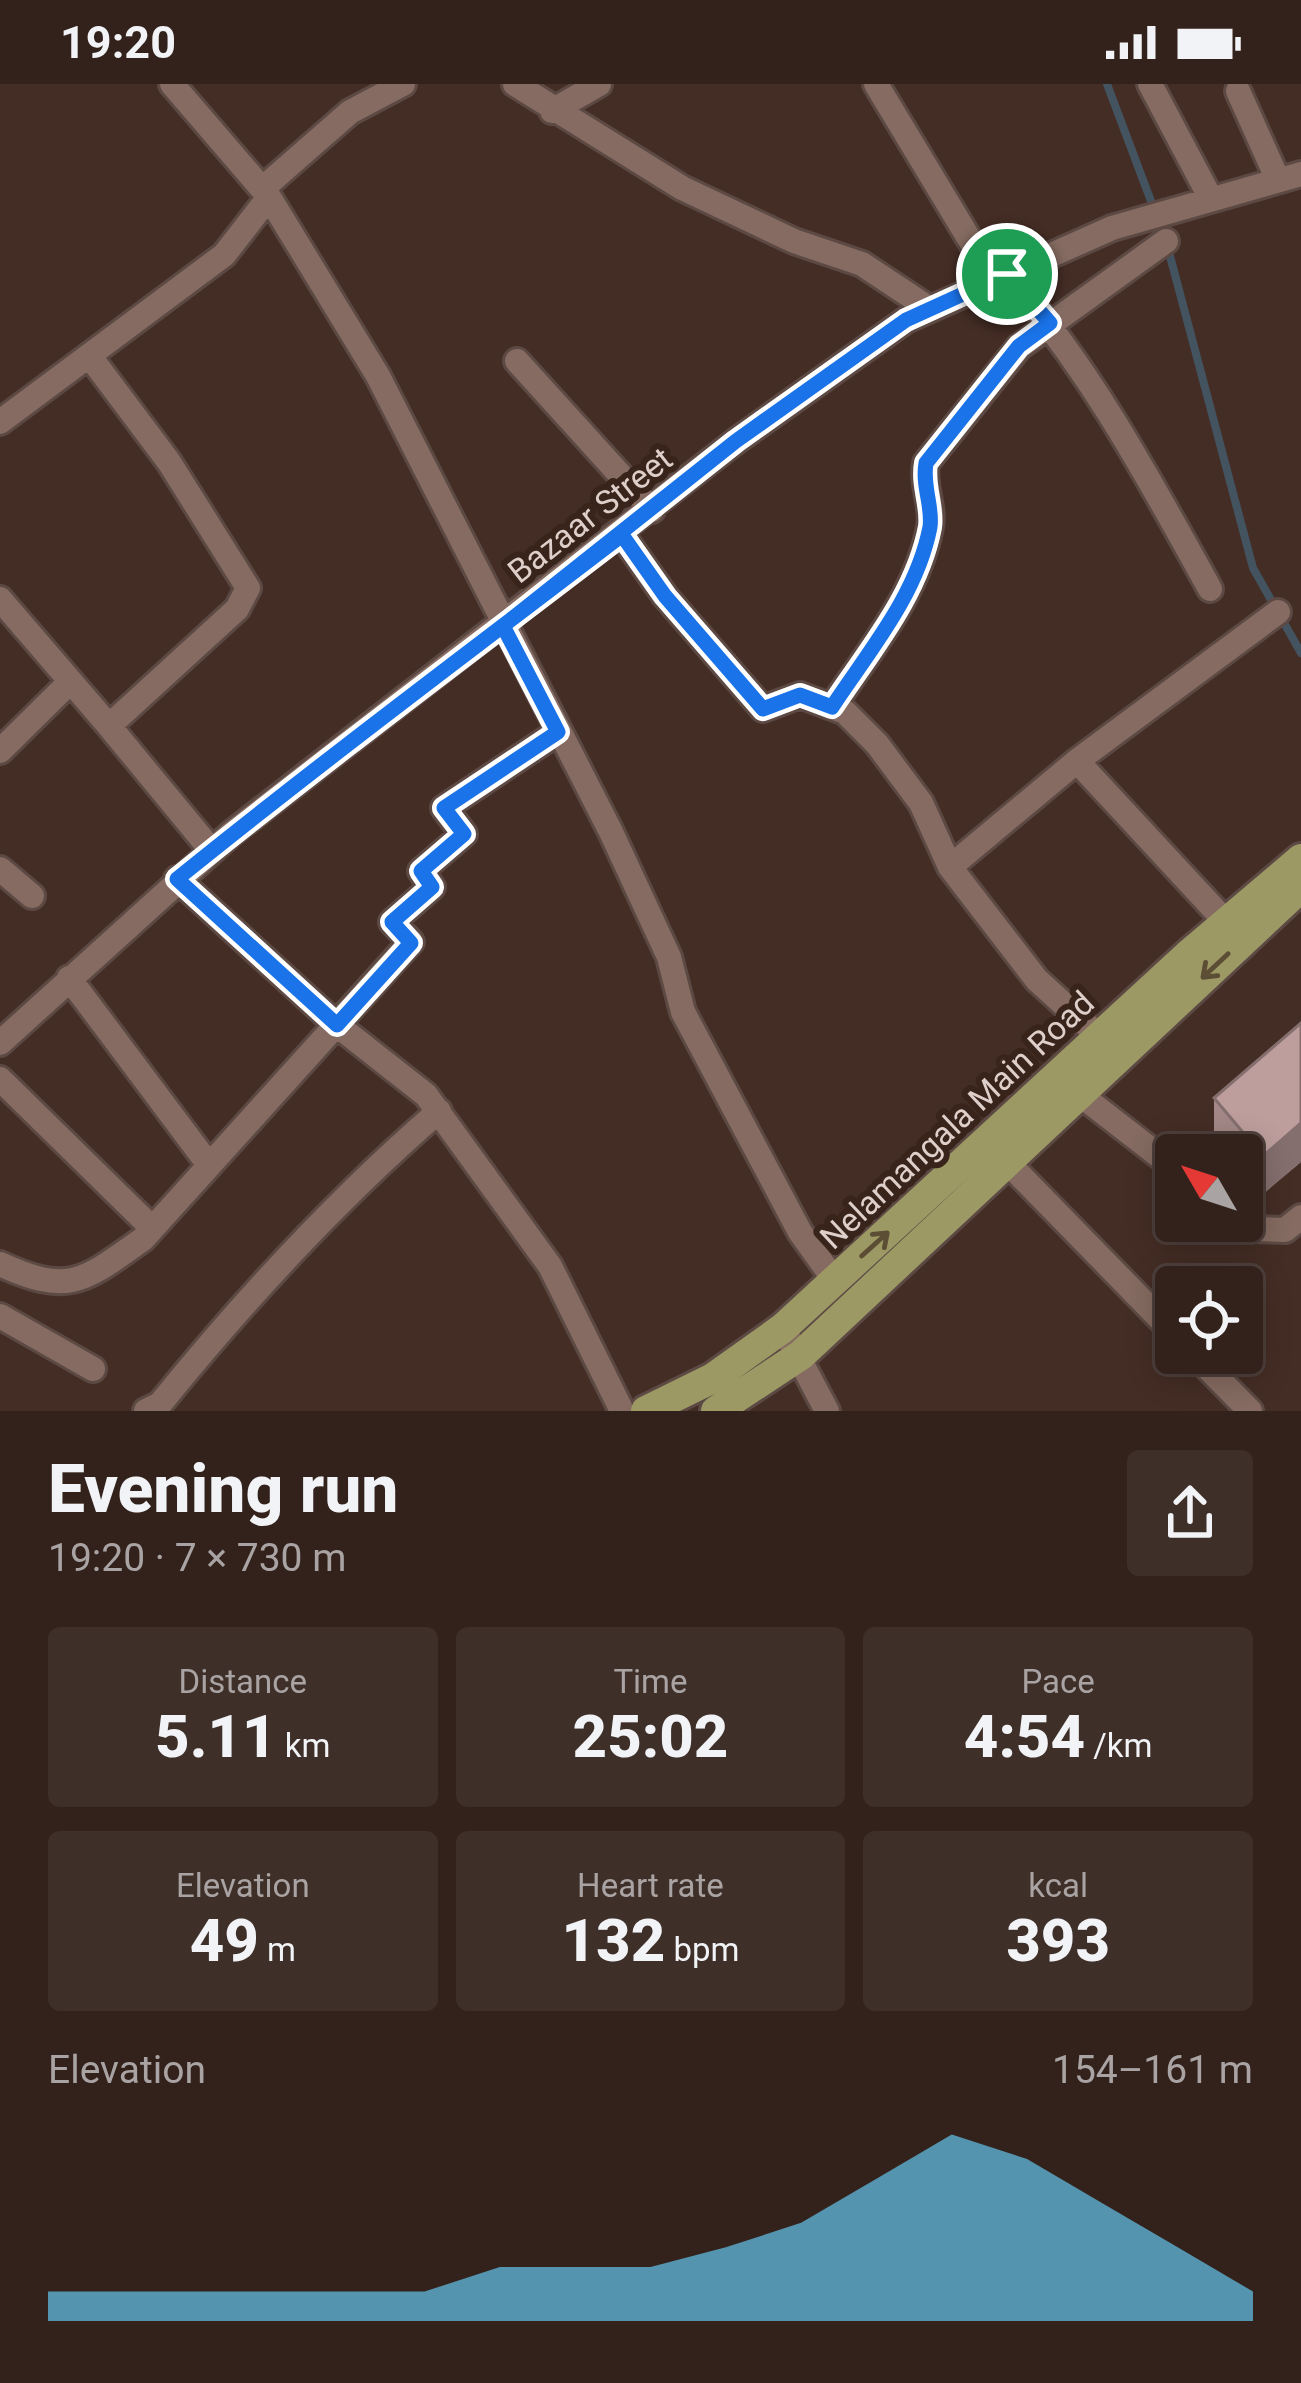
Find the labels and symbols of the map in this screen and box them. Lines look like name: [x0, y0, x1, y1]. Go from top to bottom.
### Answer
pin: [956, 223, 1058, 325]
street label: Bazaar Street: [500, 439, 680, 591]
one-way arrow: [1201, 952, 1231, 980]
street label: Nelamangala Main Road: [812, 983, 1102, 1257]
north arrow: [1155, 1134, 1263, 1242]
one-way arrow: [860, 1231, 890, 1258]

